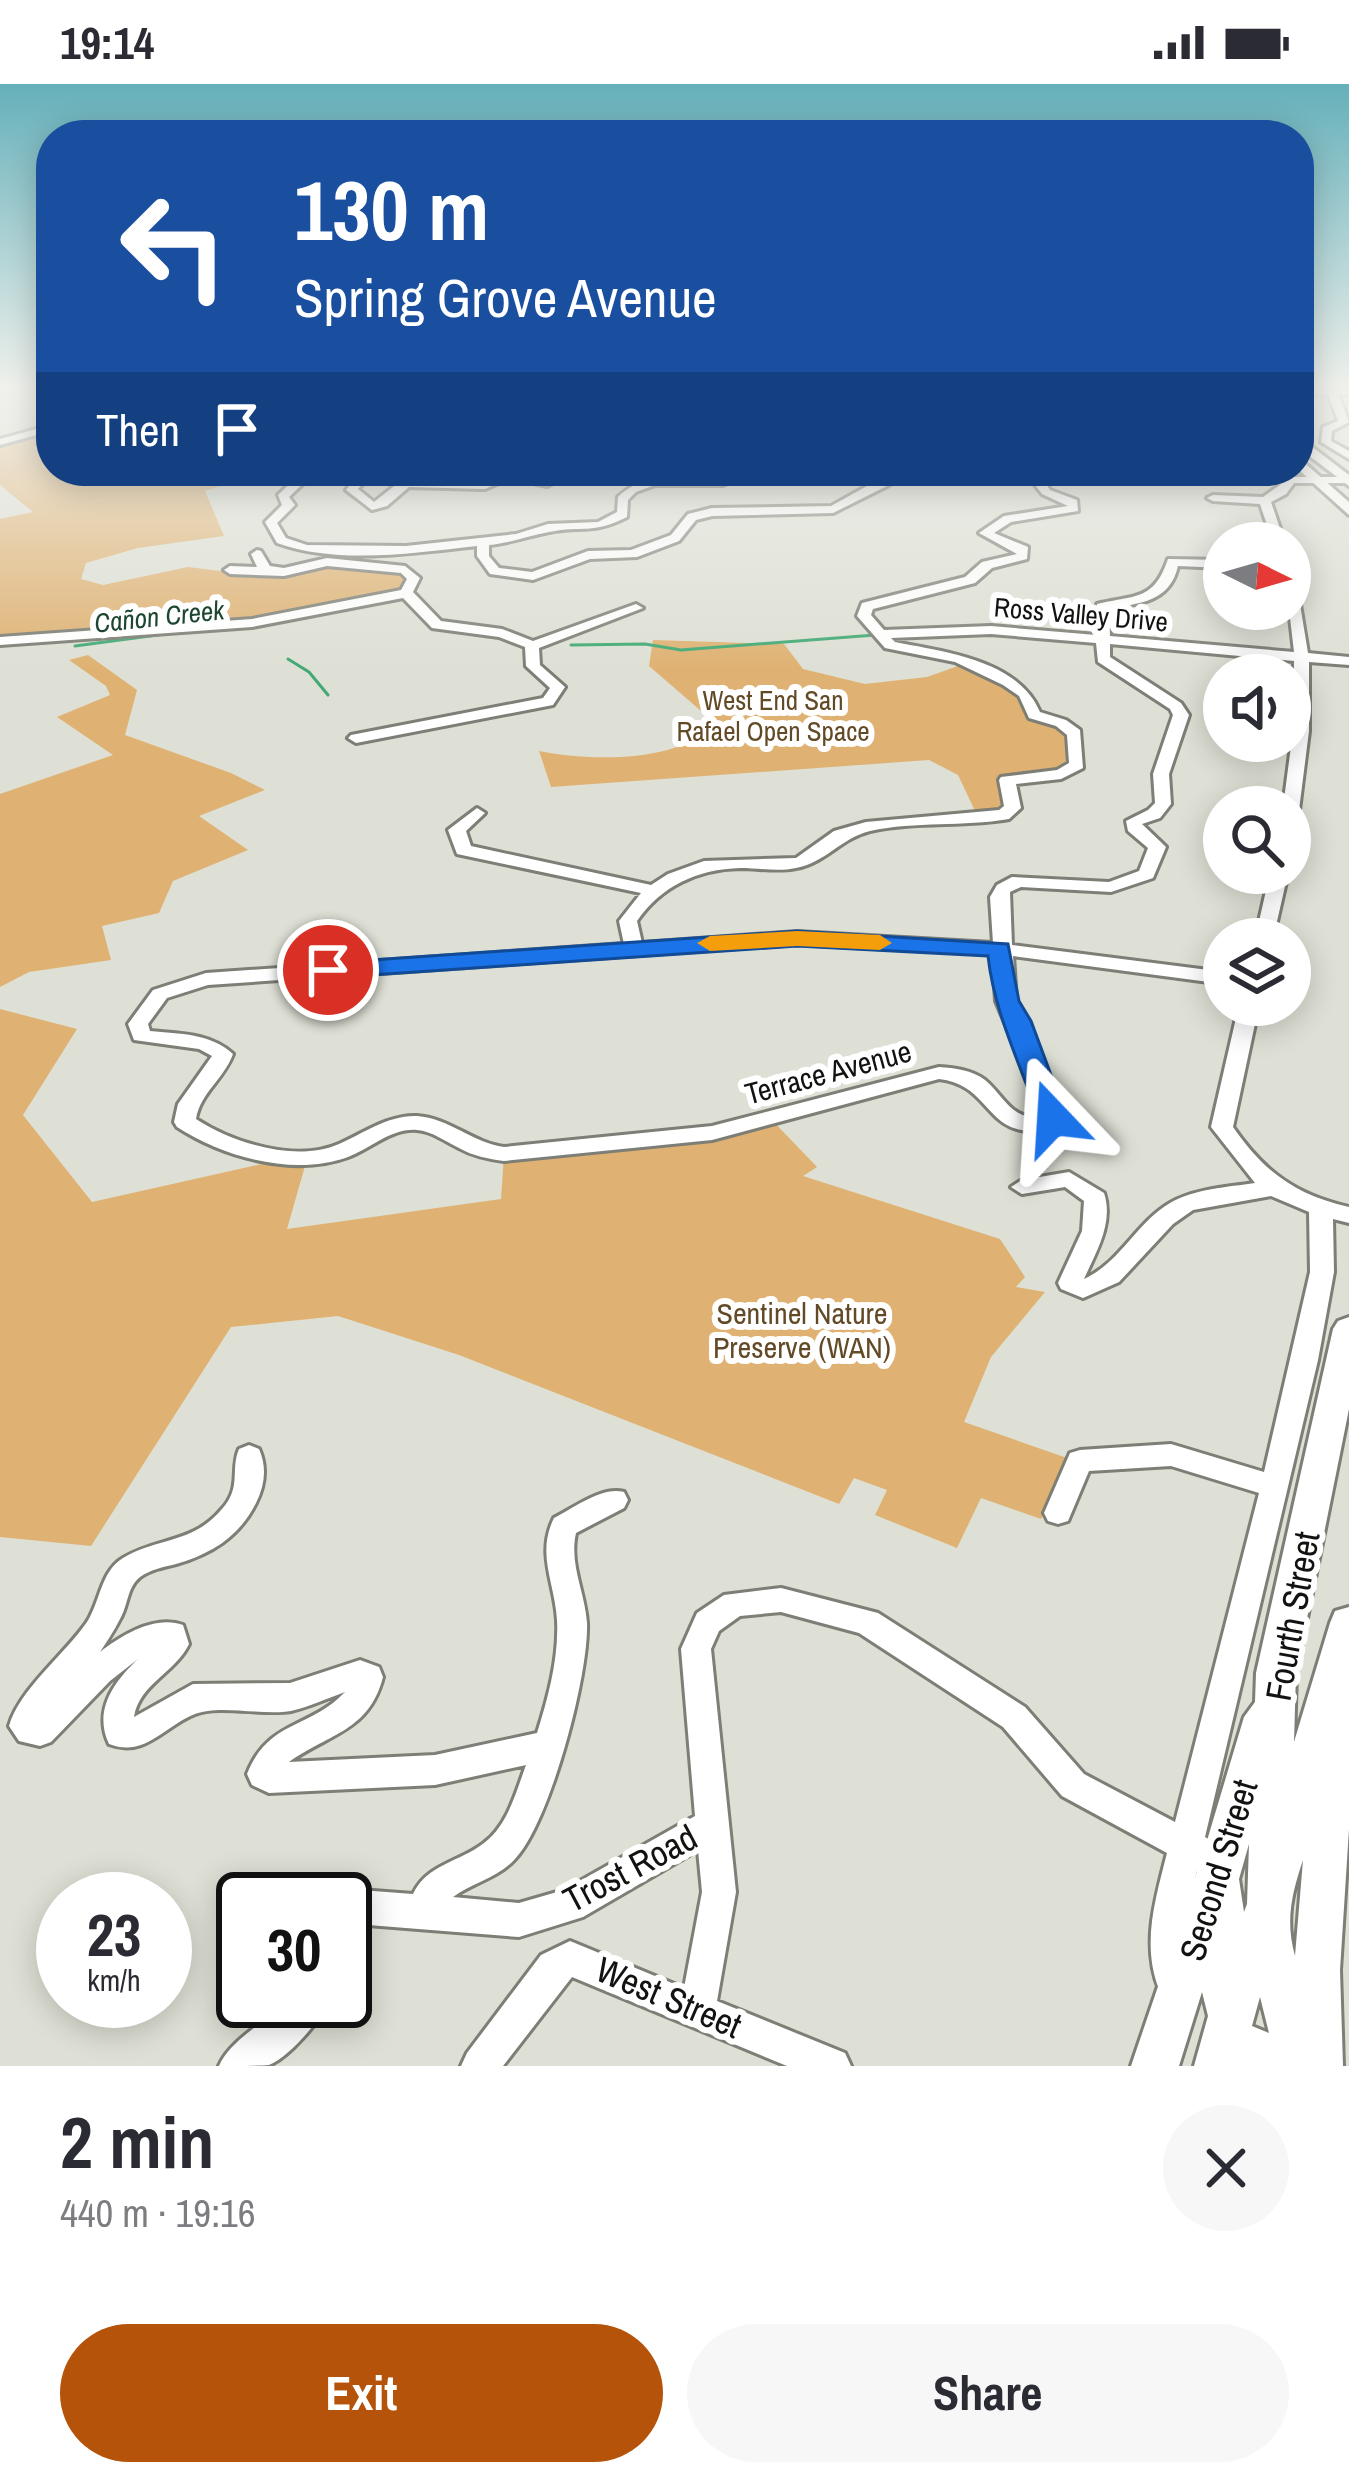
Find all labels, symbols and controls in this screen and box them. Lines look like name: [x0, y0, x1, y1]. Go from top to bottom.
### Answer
text: 19:14: [60, 12, 154, 73]
text: 130 m: [294, 153, 489, 266]
icon: left: [96, 168, 252, 324]
text: Spring Grove Avenue: [294, 261, 717, 334]
icon: arrive: [204, 396, 270, 462]
text: Then: [96, 399, 180, 460]
north arrow: [1203, 522, 1311, 630]
map controls: [1203, 522, 1311, 1026]
street label: Ross Valley Drive: [993, 588, 1169, 640]
water label: Cañon Creek: [92, 591, 227, 641]
button: sound: [1203, 654, 1311, 762]
park label: West End San Rafael Open Space: [676, 682, 870, 749]
button: search: [1203, 786, 1311, 894]
button: layers: [1203, 918, 1311, 1026]
pin: [277, 919, 379, 1021]
icon: arrive: [295, 937, 361, 1003]
street label: Terrace Avenue: [740, 1031, 916, 1113]
position arrow: [990, 1055, 1116, 1181]
park label: Sentinel Nature Preserve (WAN): [713, 1293, 891, 1367]
street label: Fourth Street: [1254, 1528, 1330, 1704]
street label: Second Street: [1168, 1774, 1268, 1966]
street label: Trost Road: [555, 1813, 705, 1923]
speed limit sign: 30: [216, 1872, 372, 2028]
text: 23: [87, 1894, 141, 1975]
street label: West Street: [589, 1945, 749, 2049]
text: km/h: [87, 1960, 141, 2000]
text: 2 min: [60, 2093, 214, 2190]
button: close: [1163, 2105, 1289, 2231]
text: 440 m · 19:16: [60, 2187, 256, 2239]
button: Exit: [60, 2324, 663, 2462]
button: Share: [687, 2324, 1289, 2462]

